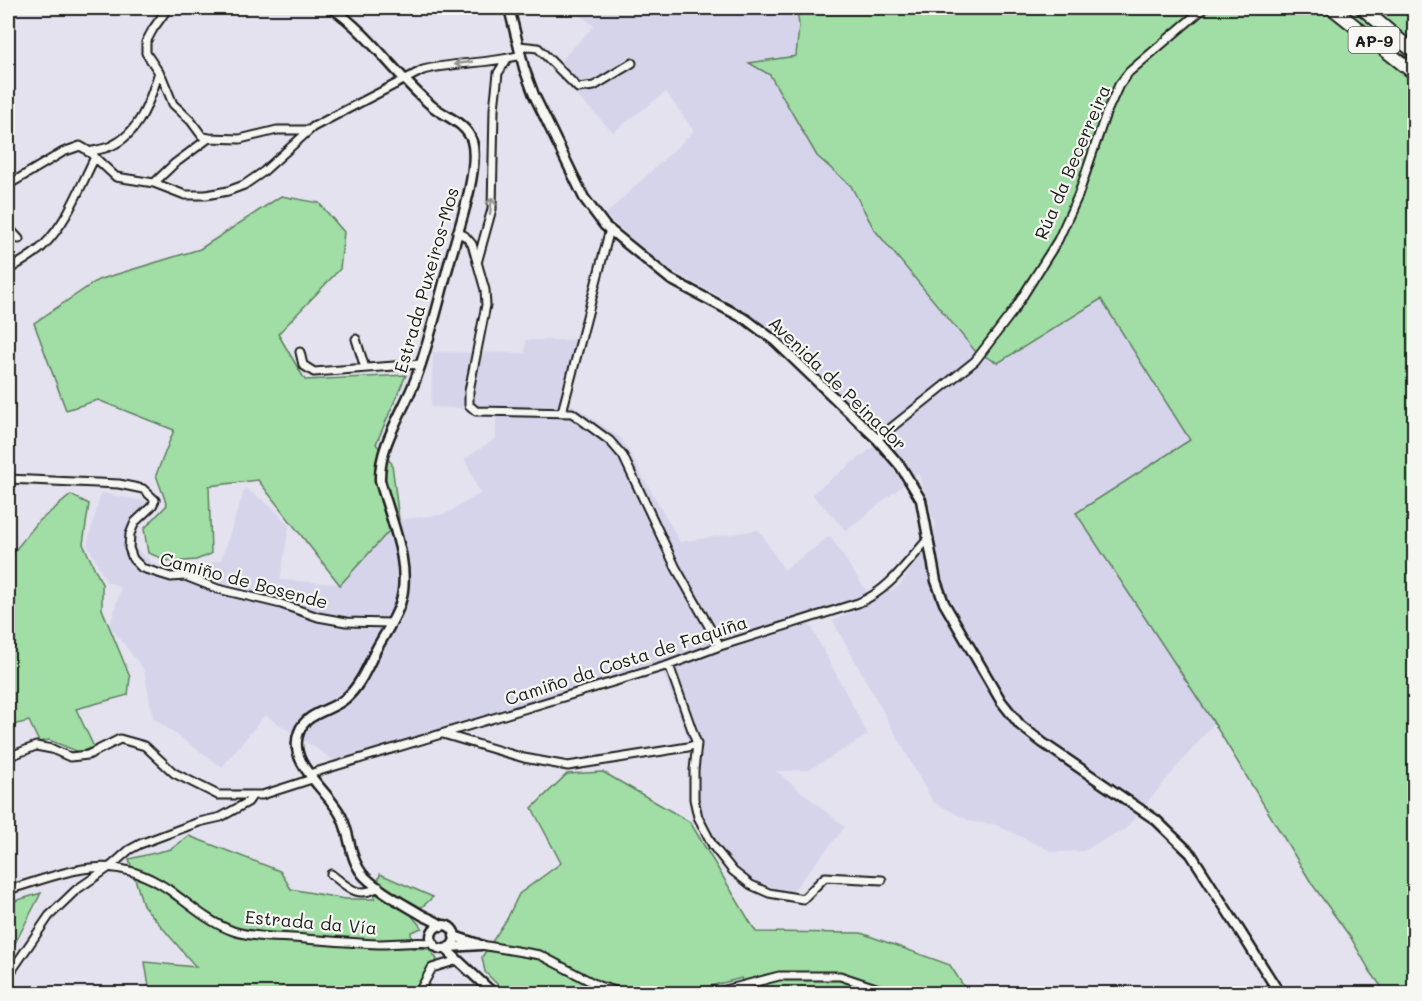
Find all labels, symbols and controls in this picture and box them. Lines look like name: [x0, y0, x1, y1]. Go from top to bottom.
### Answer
road number: AP-9: [1348, 27, 1400, 53]
one-way arrow: [454, 58, 474, 69]
street label: Rúa da Becerreira: [1029, 81, 1115, 243]
street label: Estrada Puxeiros-Mos: [388, 184, 464, 376]
one-way arrow: [486, 197, 497, 217]
street label: Avenida de Peinador: [764, 311, 912, 455]
street label: Camiño de Bosende: [157, 546, 331, 614]
street label: Camiño da Costa de Faquiña: [502, 609, 750, 711]
street label: Estrada da Vía: [244, 904, 378, 940]

